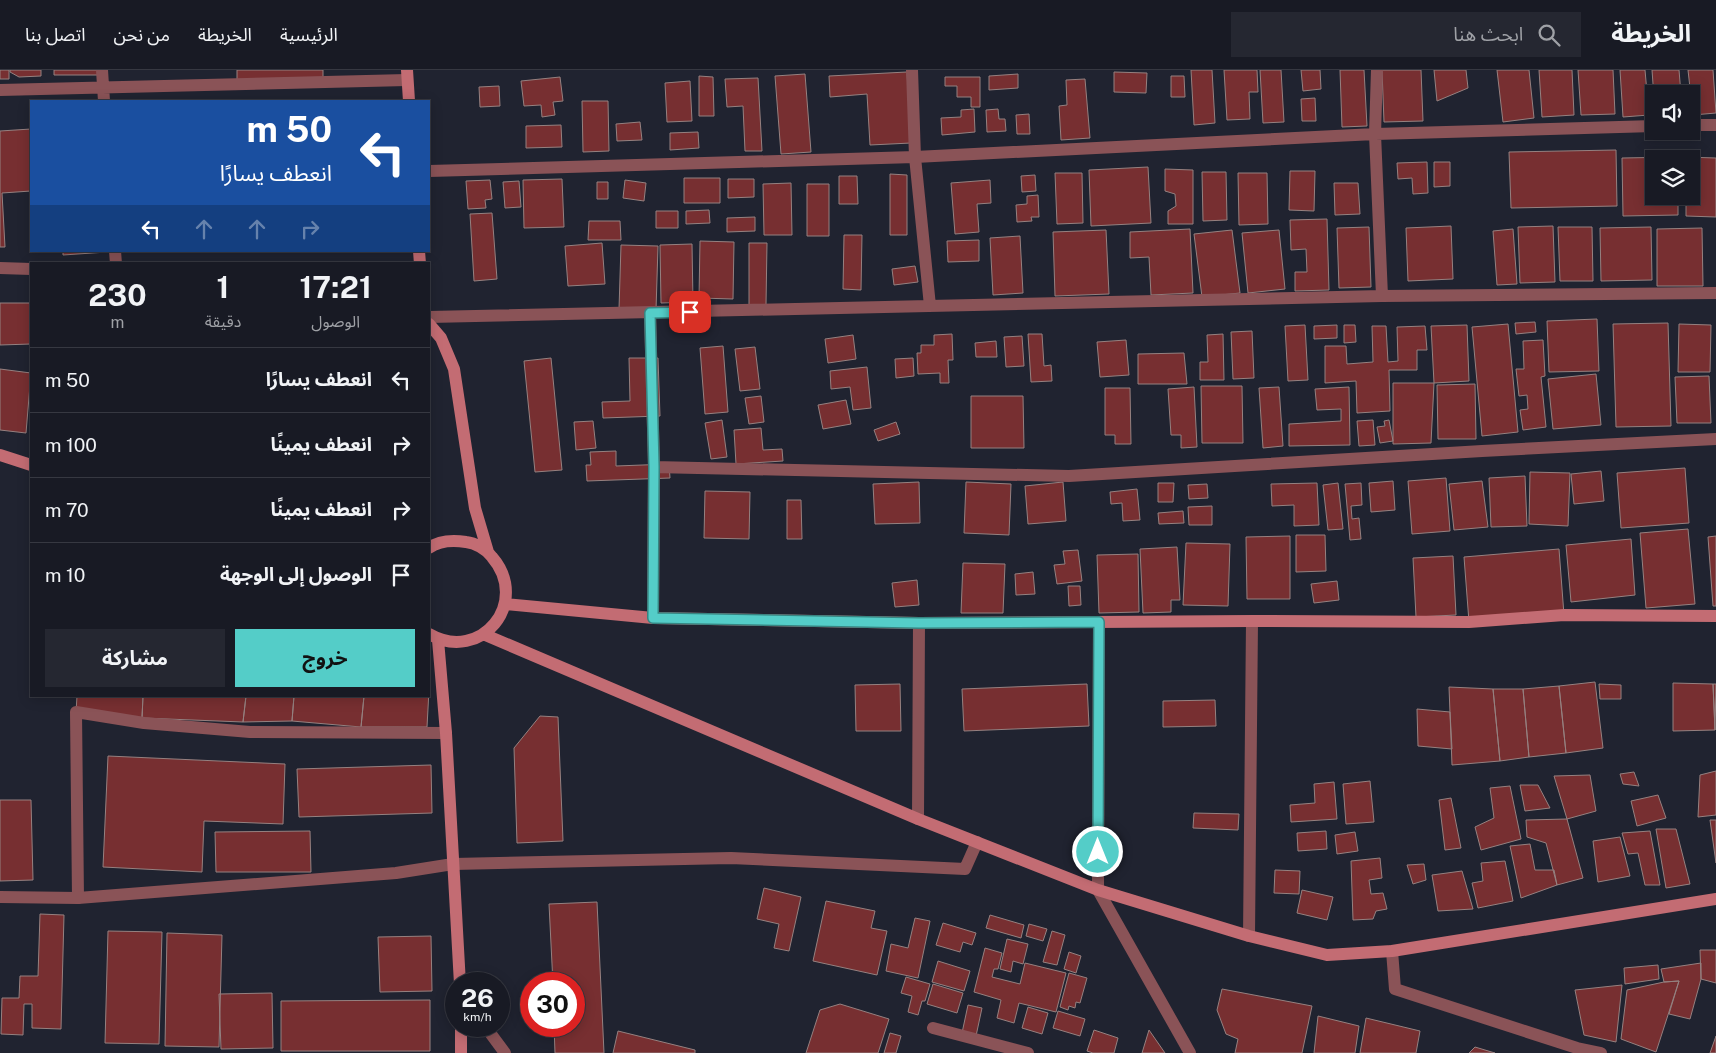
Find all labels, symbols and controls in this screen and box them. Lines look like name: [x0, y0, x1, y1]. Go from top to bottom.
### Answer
search box: [1231, 12, 1581, 57]
text: الخريطة: [1611, 19, 1691, 47]
icon: search: [1535, 21, 1563, 49]
text: ابحث هنا: [1453, 23, 1523, 45]
text: اتصل بنا: [25, 24, 86, 45]
text: من نحن: [114, 24, 170, 45]
text: الخريطة: [198, 24, 252, 45]
text: الرئيسية: [280, 24, 338, 45]
map controls: [1645, 85, 1700, 205]
button: sound: [1645, 85, 1700, 140]
text: 50 m: [247, 109, 332, 150]
icon: left: [350, 120, 415, 185]
button: layers: [1645, 150, 1700, 205]
text: انعطف يسارًا: [220, 160, 332, 186]
icon: left: [137, 215, 165, 243]
icon: ahead: [190, 215, 218, 243]
icon: ahead: [243, 215, 271, 243]
icon: right: [296, 215, 324, 243]
text: 1: [217, 269, 229, 305]
text: 17:21: [300, 269, 372, 305]
text: 230: [88, 277, 147, 313]
pin: [669, 291, 711, 333]
icon: arrive: [676, 298, 704, 326]
text: دقيقة: [205, 312, 241, 331]
text: الوصول: [311, 312, 360, 331]
text: m: [111, 313, 124, 332]
icon: left: [387, 366, 415, 394]
text: انعطف يسارًا: [266, 368, 372, 390]
text: 50 m: [45, 369, 90, 391]
icon: right: [387, 431, 415, 459]
text: انعطف يمينًا: [271, 433, 372, 455]
text: 100 m: [45, 434, 97, 456]
icon: right: [387, 496, 415, 524]
text: انعطف يمينًا: [271, 498, 372, 520]
text: 70 m: [45, 499, 89, 521]
icon: arrive: [387, 561, 415, 589]
text: الوصول إلى الوجهة: [220, 563, 372, 585]
text: 10 m: [45, 564, 85, 586]
button: مشاركة: [45, 629, 225, 687]
button: خروج: [235, 629, 415, 687]
position arrow: [1071, 825, 1123, 877]
speed limit sign: 30: [520, 972, 585, 1037]
text: 26: [461, 983, 494, 1013]
text: km/h: [463, 1010, 492, 1024]

